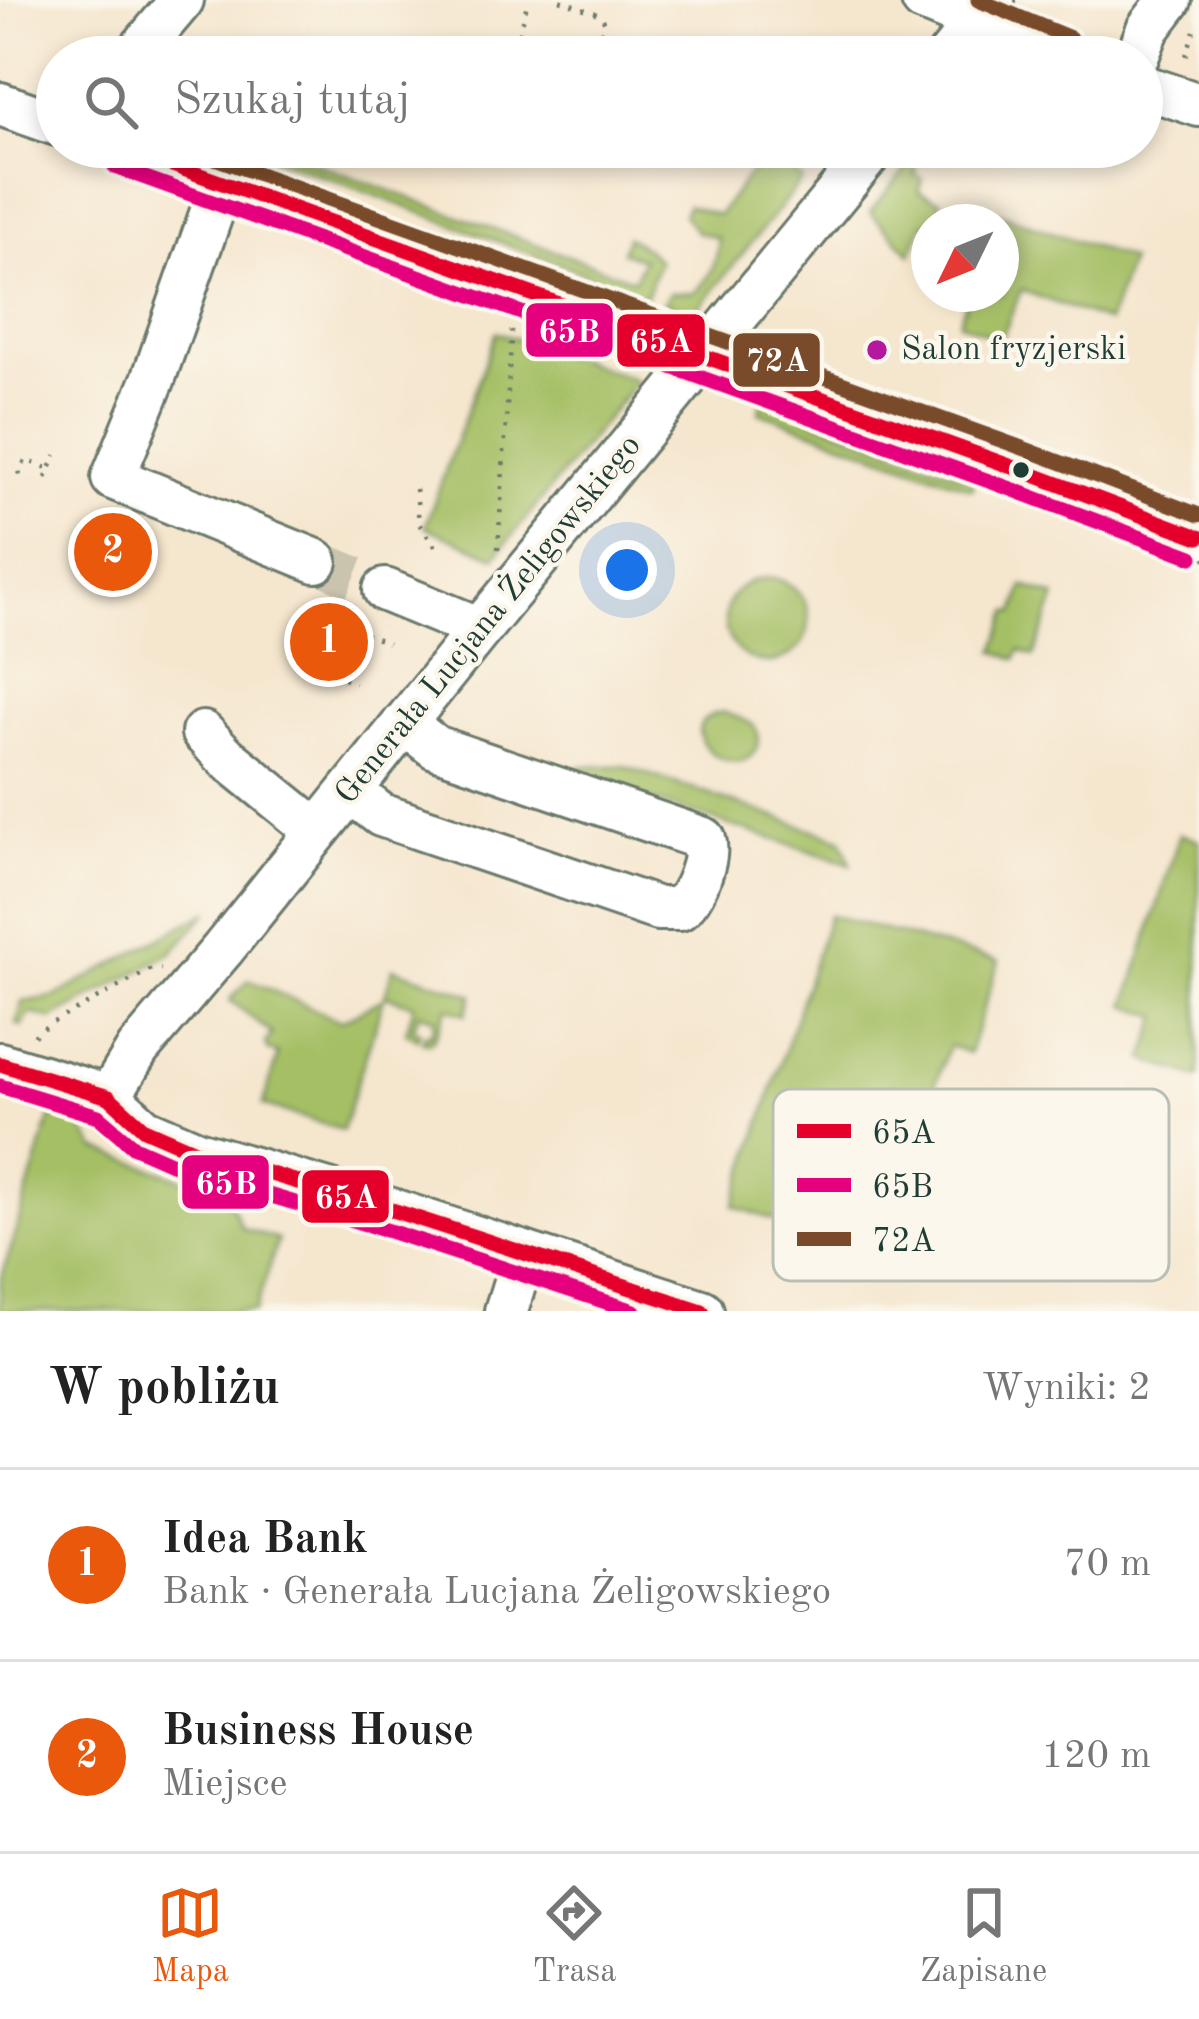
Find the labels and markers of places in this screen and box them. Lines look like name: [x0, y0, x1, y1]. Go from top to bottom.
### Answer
place label: Salon fryzjerski: [901, 334, 1126, 367]
marker: Salon fryzjerski: [864, 337, 890, 363]
unlabelled marker: [1010, 459, 1032, 481]
pin: 2: [74, 507, 152, 597]
pin: 1: [290, 597, 368, 687]

